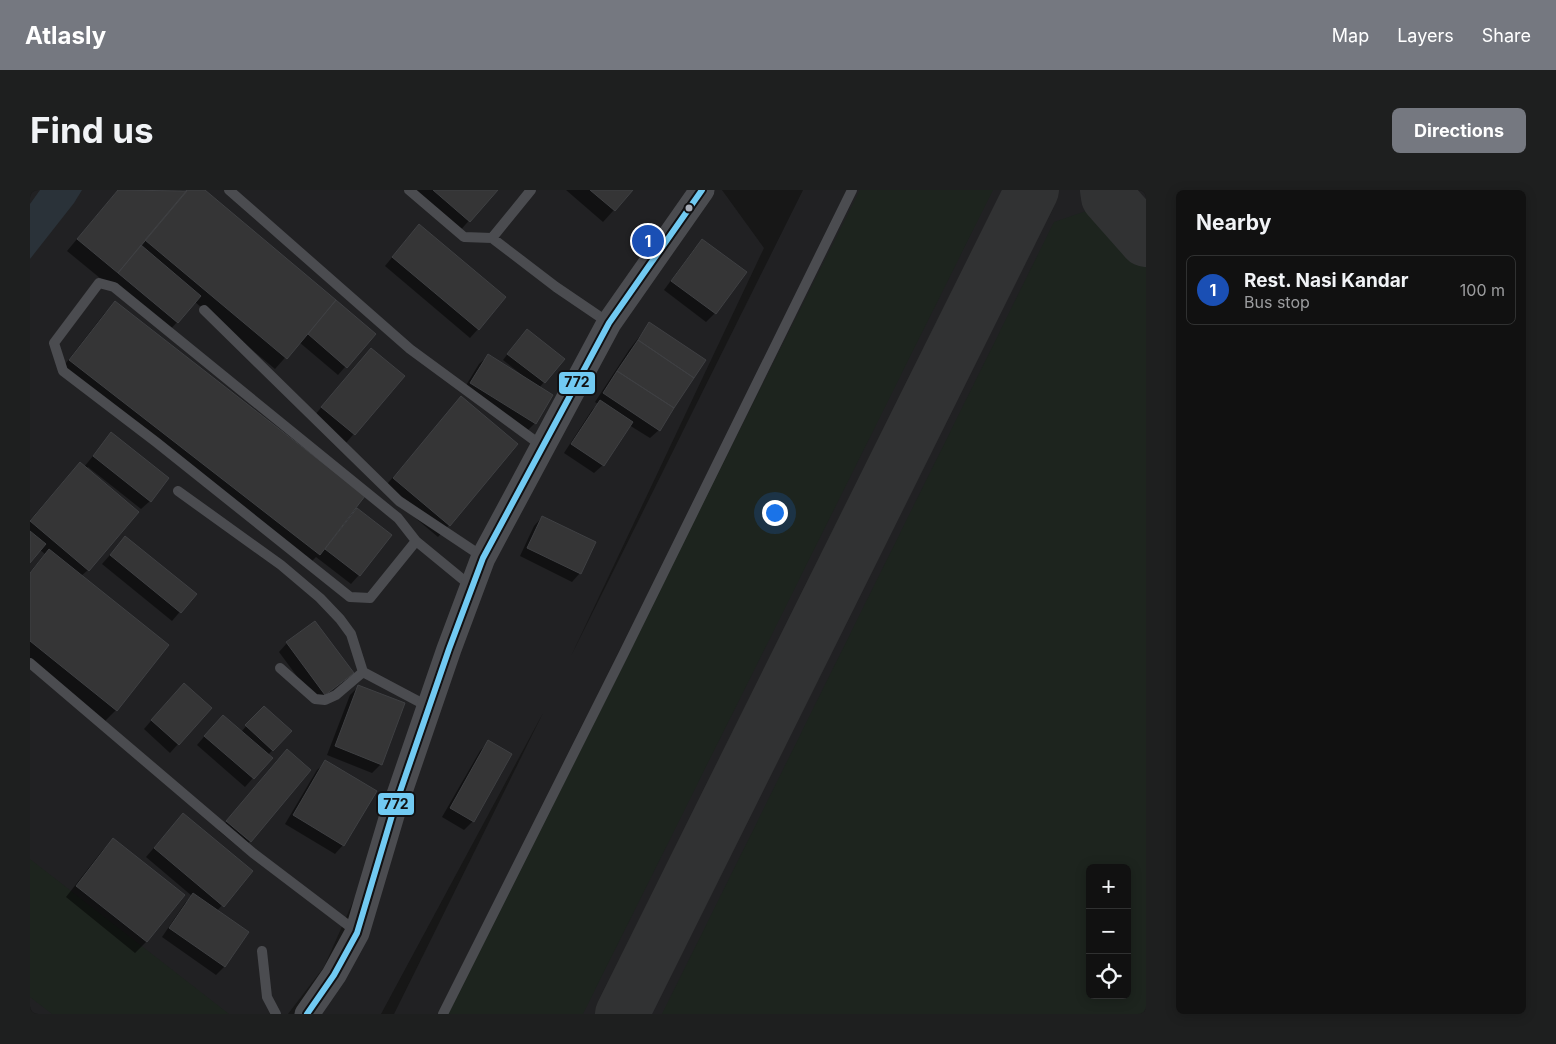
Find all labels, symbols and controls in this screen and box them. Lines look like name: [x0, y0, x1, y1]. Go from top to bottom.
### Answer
text: Atlasly: [25, 21, 106, 50]
text: Map: [1332, 25, 1369, 46]
text: Layers: [1397, 25, 1454, 46]
text: Share: [1482, 25, 1531, 46]
button: Directions: [1392, 108, 1526, 153]
text: Find us: [30, 109, 154, 151]
unlabelled marker: [684, 203, 694, 213]
text: Nearby: [1196, 210, 1271, 235]
pin: 1: [632, 222, 664, 260]
text: Rest. Nasi Kandar: [1244, 269, 1409, 292]
text: 1: [1210, 280, 1216, 300]
text: 100 m: [1460, 280, 1505, 300]
text: Bus stop: [1244, 292, 1310, 312]
line badge: 772: [558, 371, 596, 395]
text: 772: [564, 373, 590, 390]
your location: [762, 500, 788, 526]
line badge: 772: [377, 792, 415, 816]
text: 772: [383, 795, 409, 812]
map controls: [1086, 864, 1131, 999]
button: +: [1086, 864, 1131, 909]
button: −: [1086, 909, 1131, 954]
button: locate: [1086, 954, 1131, 999]

